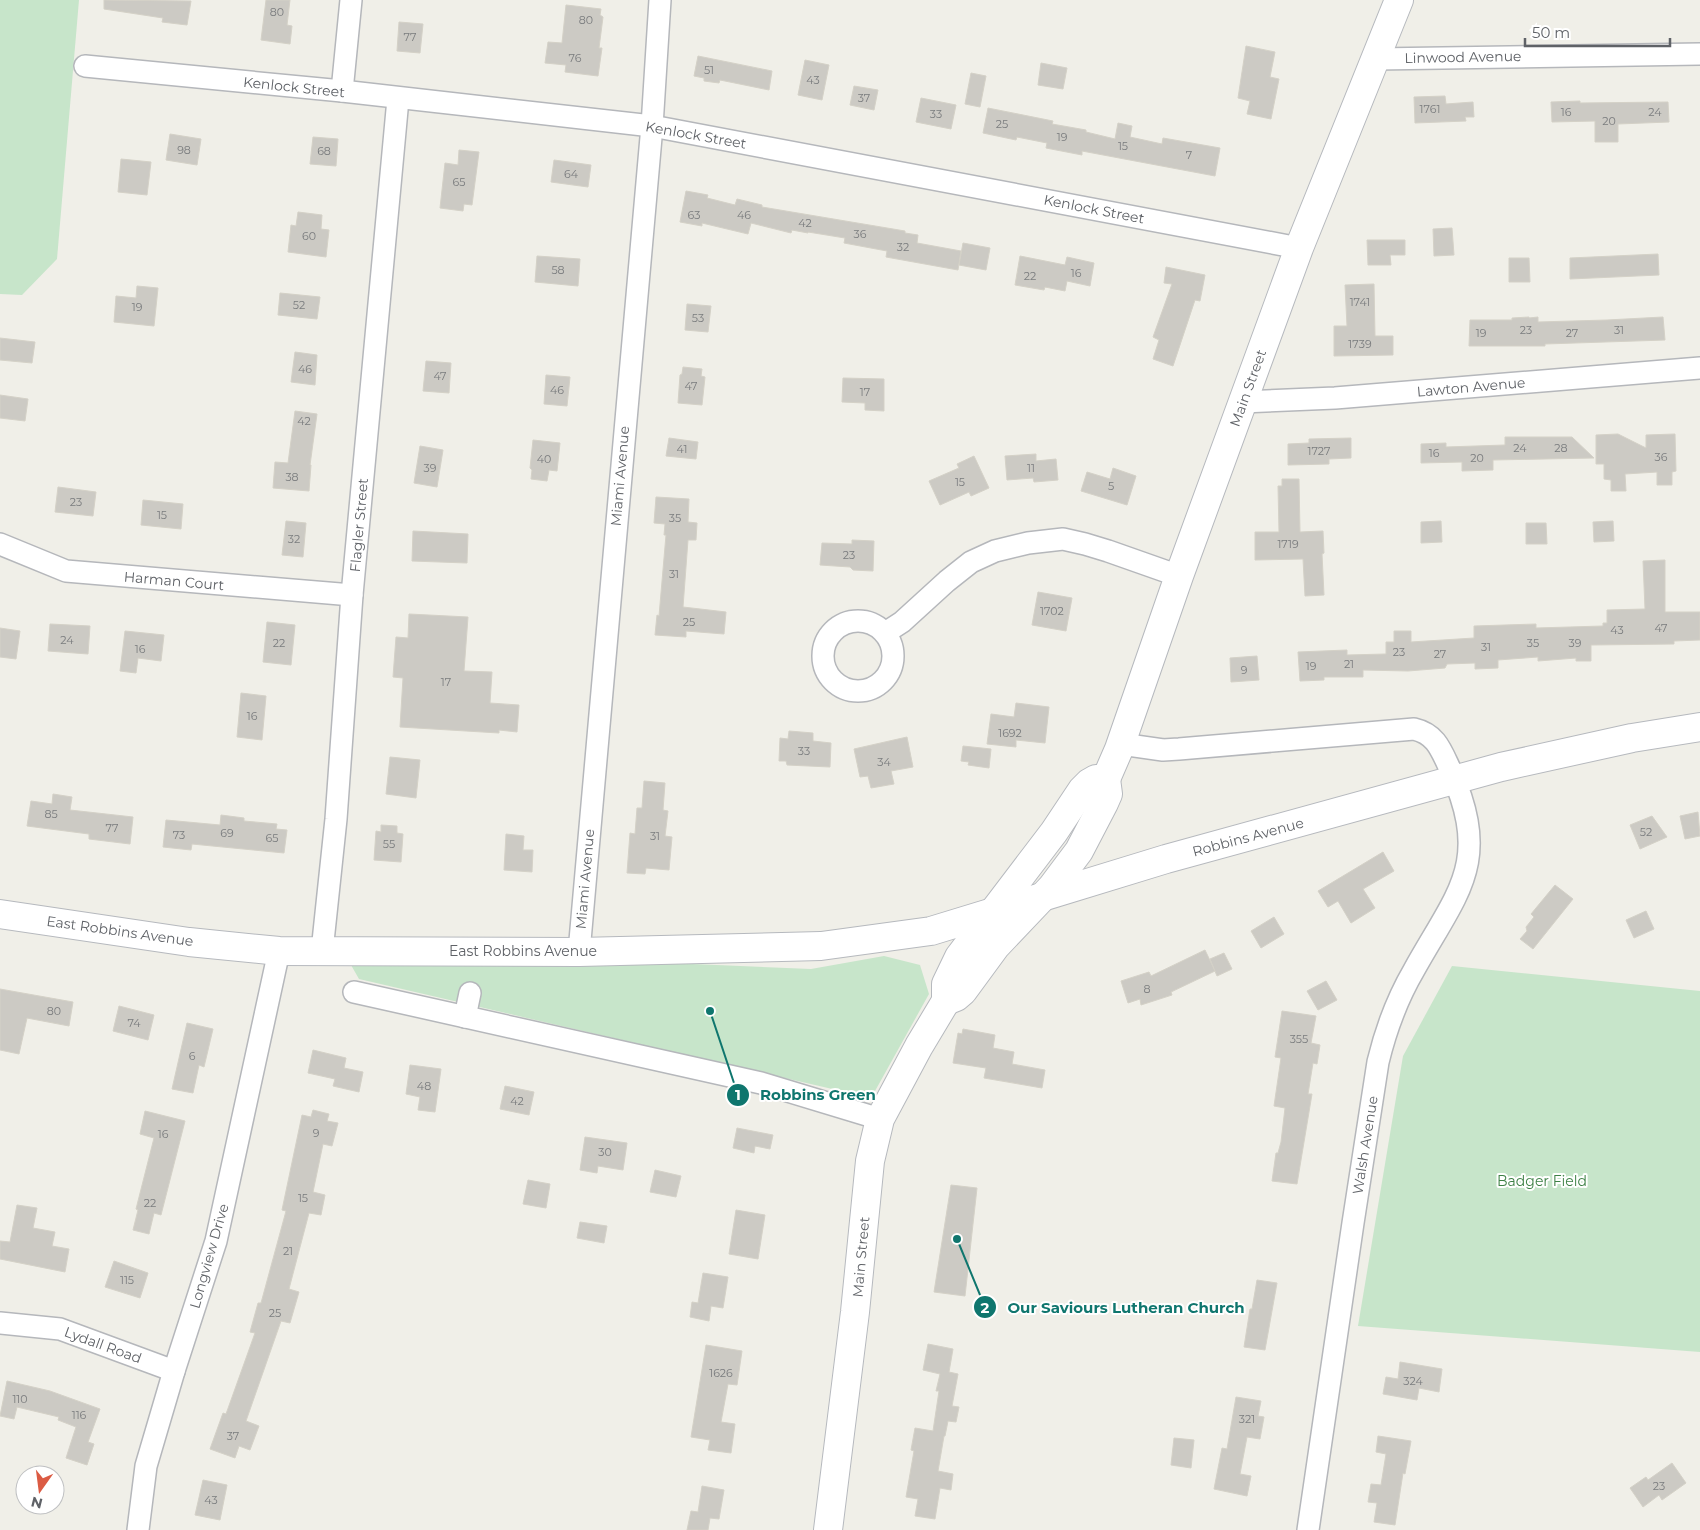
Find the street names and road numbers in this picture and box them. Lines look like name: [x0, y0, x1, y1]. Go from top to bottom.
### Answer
street label: Linwood Avenue: [1404, 47, 1522, 67]
street label: Kenlock Street: [242, 73, 346, 101]
street label: Kenlock Street: [644, 117, 748, 153]
street label: Kenlock Street: [1042, 190, 1146, 228]
street label: Main Street: [1226, 347, 1270, 429]
street label: Lawton Avenue: [1416, 373, 1526, 401]
street label: Miami Avenue: [607, 425, 633, 527]
street label: Flagler Street: [346, 477, 372, 573]
street label: Harman Court: [123, 568, 225, 594]
street label: Robbins Avenue: [1190, 813, 1306, 861]
street label: Miami Avenue: [572, 828, 598, 930]
street label: East Robbins Avenue: [45, 912, 195, 950]
street label: East Robbins Avenue: [449, 942, 597, 960]
street label: Walsh Avenue: [1348, 1094, 1382, 1196]
street label: Longview Drive: [185, 1201, 233, 1311]
street label: Main Street: [849, 1216, 874, 1298]
street label: Lydall Road: [62, 1323, 144, 1367]

